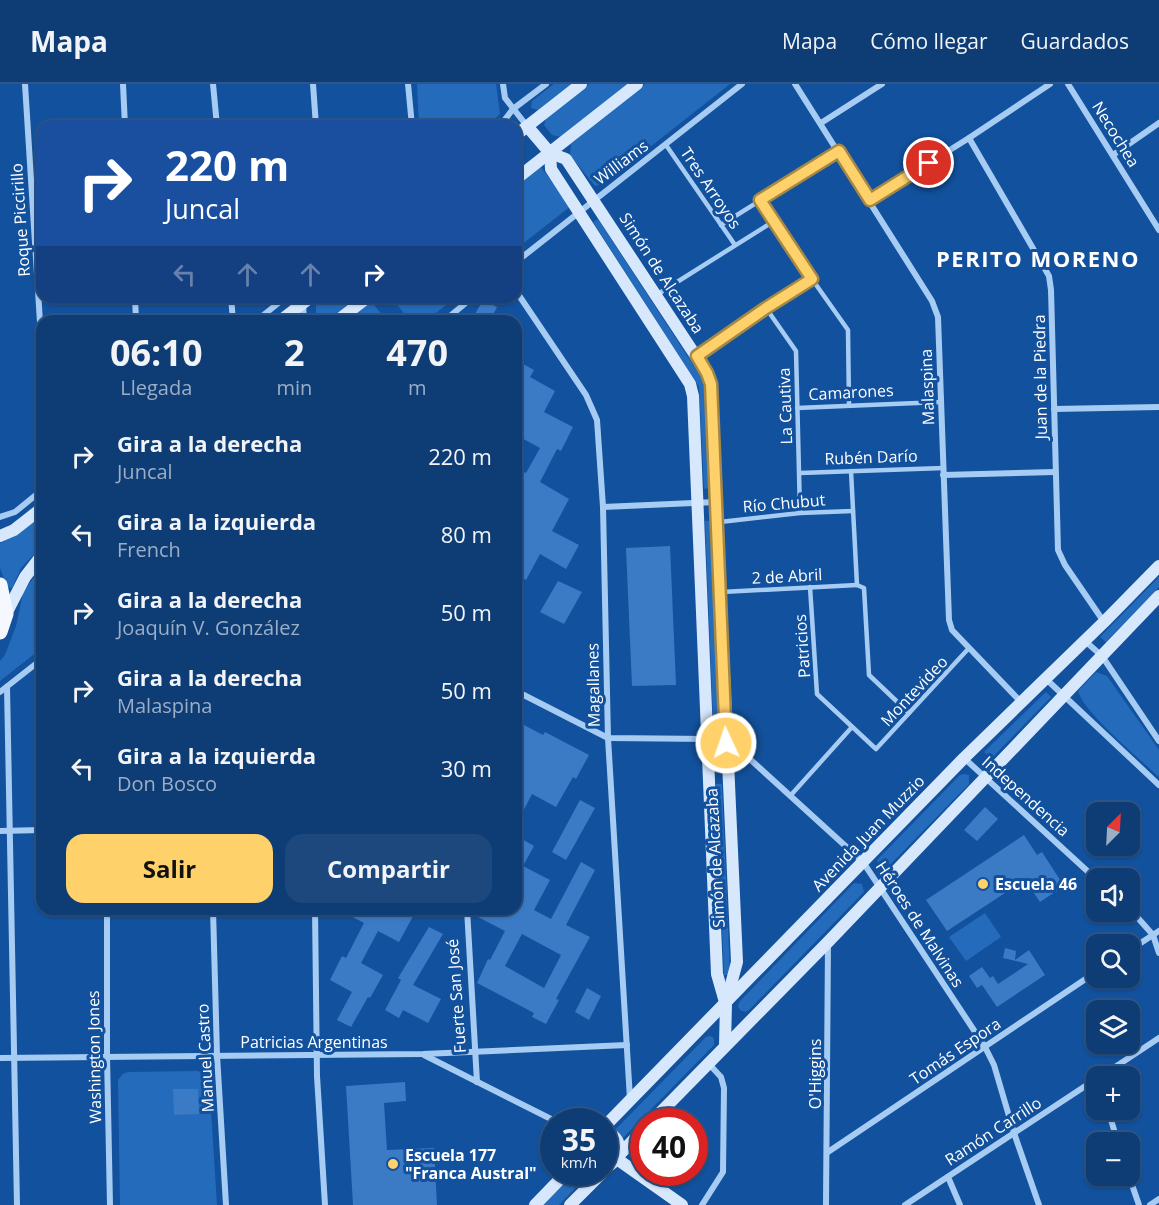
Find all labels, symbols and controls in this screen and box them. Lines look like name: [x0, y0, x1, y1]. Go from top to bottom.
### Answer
text: Mapa: [30, 22, 108, 60]
text: Mapa: [782, 27, 837, 55]
text: Cómo llegar: [870, 27, 988, 55]
text: Guardados: [1021, 27, 1129, 55]
street label: Necochea: [1087, 97, 1145, 171]
street label: Williams: [590, 134, 652, 190]
text: 220 m: [165, 136, 289, 193]
pin: [903, 137, 954, 188]
street label: Tres Arroyos: [676, 143, 746, 233]
icon: right: [66, 144, 144, 222]
icon: arrive: [912, 146, 945, 179]
street label: Roque Piccirillo: [5, 163, 35, 277]
text: Juncal: [165, 190, 240, 227]
street label: Simón de Alcazaba: [615, 208, 709, 338]
district label: PERITO MORENO: [936, 243, 1140, 273]
icon: left: [168, 258, 201, 291]
icon: ahead: [231, 258, 264, 291]
icon: ahead: [294, 258, 327, 291]
icon: right: [357, 258, 390, 291]
street label: Juan de la Piedra: [1028, 314, 1052, 442]
text: 06:10: [110, 328, 203, 377]
text: 2: [284, 328, 305, 377]
text: 470: [386, 328, 448, 377]
street label: Malaspina: [915, 348, 939, 426]
street label: La Cautiva: [773, 367, 797, 445]
text: Llegada: [120, 374, 192, 401]
text: min: [276, 374, 312, 401]
text: m: [408, 374, 426, 401]
street label: Camarones: [808, 379, 894, 405]
text: Gira a la derecha: [117, 428, 302, 458]
icon: right: [66, 440, 99, 473]
text: 220 m: [428, 441, 492, 471]
street label: Rubén Darío: [824, 444, 918, 470]
text: Juncal: [117, 458, 173, 485]
street label: Río Chubut: [742, 488, 826, 518]
text: Gira a la izquierda: [117, 506, 316, 536]
icon: left: [66, 518, 99, 551]
text: 80 m: [441, 519, 492, 549]
text: French: [117, 536, 181, 563]
street label: 2 de Abril: [751, 563, 823, 589]
text: Gira a la derecha: [117, 584, 302, 614]
icon: right: [66, 596, 99, 629]
text: 50 m: [441, 597, 492, 627]
street label: Patricios: [789, 613, 815, 679]
text: Joaquín V. González: [117, 614, 300, 641]
street label: Magallanes: [581, 643, 605, 727]
street label: Montevideo: [876, 651, 952, 731]
text: Gira a la derecha: [117, 662, 302, 692]
icon: right: [66, 674, 99, 707]
text: 50 m: [441, 675, 492, 705]
text: Malaspina: [117, 692, 212, 719]
position arrow: [694, 711, 758, 775]
text: Gira a la izquierda: [117, 740, 316, 770]
street label: Independencia: [977, 751, 1075, 841]
icon: left: [66, 752, 99, 785]
text: 30 m: [441, 753, 492, 783]
text: Don Bosco: [117, 770, 217, 797]
street label: Avenida Juan Muzzio: [807, 770, 929, 896]
street label: Simón de Alcazaba: [700, 788, 730, 928]
north arrow: [1086, 802, 1140, 856]
map controls: [1086, 802, 1140, 1186]
button: Salir: [66, 834, 273, 903]
button: Compartir: [285, 834, 492, 903]
street label: Héroes de Malvinas: [871, 857, 969, 991]
button: sound: [1086, 868, 1140, 922]
place label: Escuela 46: [995, 873, 1077, 895]
marker: Escuela 46: [976, 877, 990, 891]
button: search: [1086, 934, 1140, 988]
street label: Fuerte San José: [441, 938, 471, 1054]
street label: Washington Jones: [82, 990, 106, 1124]
button: layers: [1086, 1000, 1140, 1054]
street label: Manuel Castro: [191, 1003, 219, 1113]
street label: Tomás Espora: [905, 1012, 1005, 1090]
street label: Patricias Argentinas: [240, 1031, 388, 1053]
street label: O'Higgins: [804, 1039, 826, 1109]
button: +: [1086, 1066, 1140, 1120]
street label: Ramón Carrillo: [940, 1092, 1046, 1170]
speed limit sign: 40: [630, 1108, 708, 1186]
text: 35: [562, 1119, 596, 1160]
button: −: [1086, 1132, 1140, 1186]
place label: Escuela 177 "Franca Austral": [405, 1144, 537, 1184]
text: km/h: [561, 1152, 597, 1172]
marker: Escuela 177 "Franca Austral": [386, 1157, 400, 1171]

